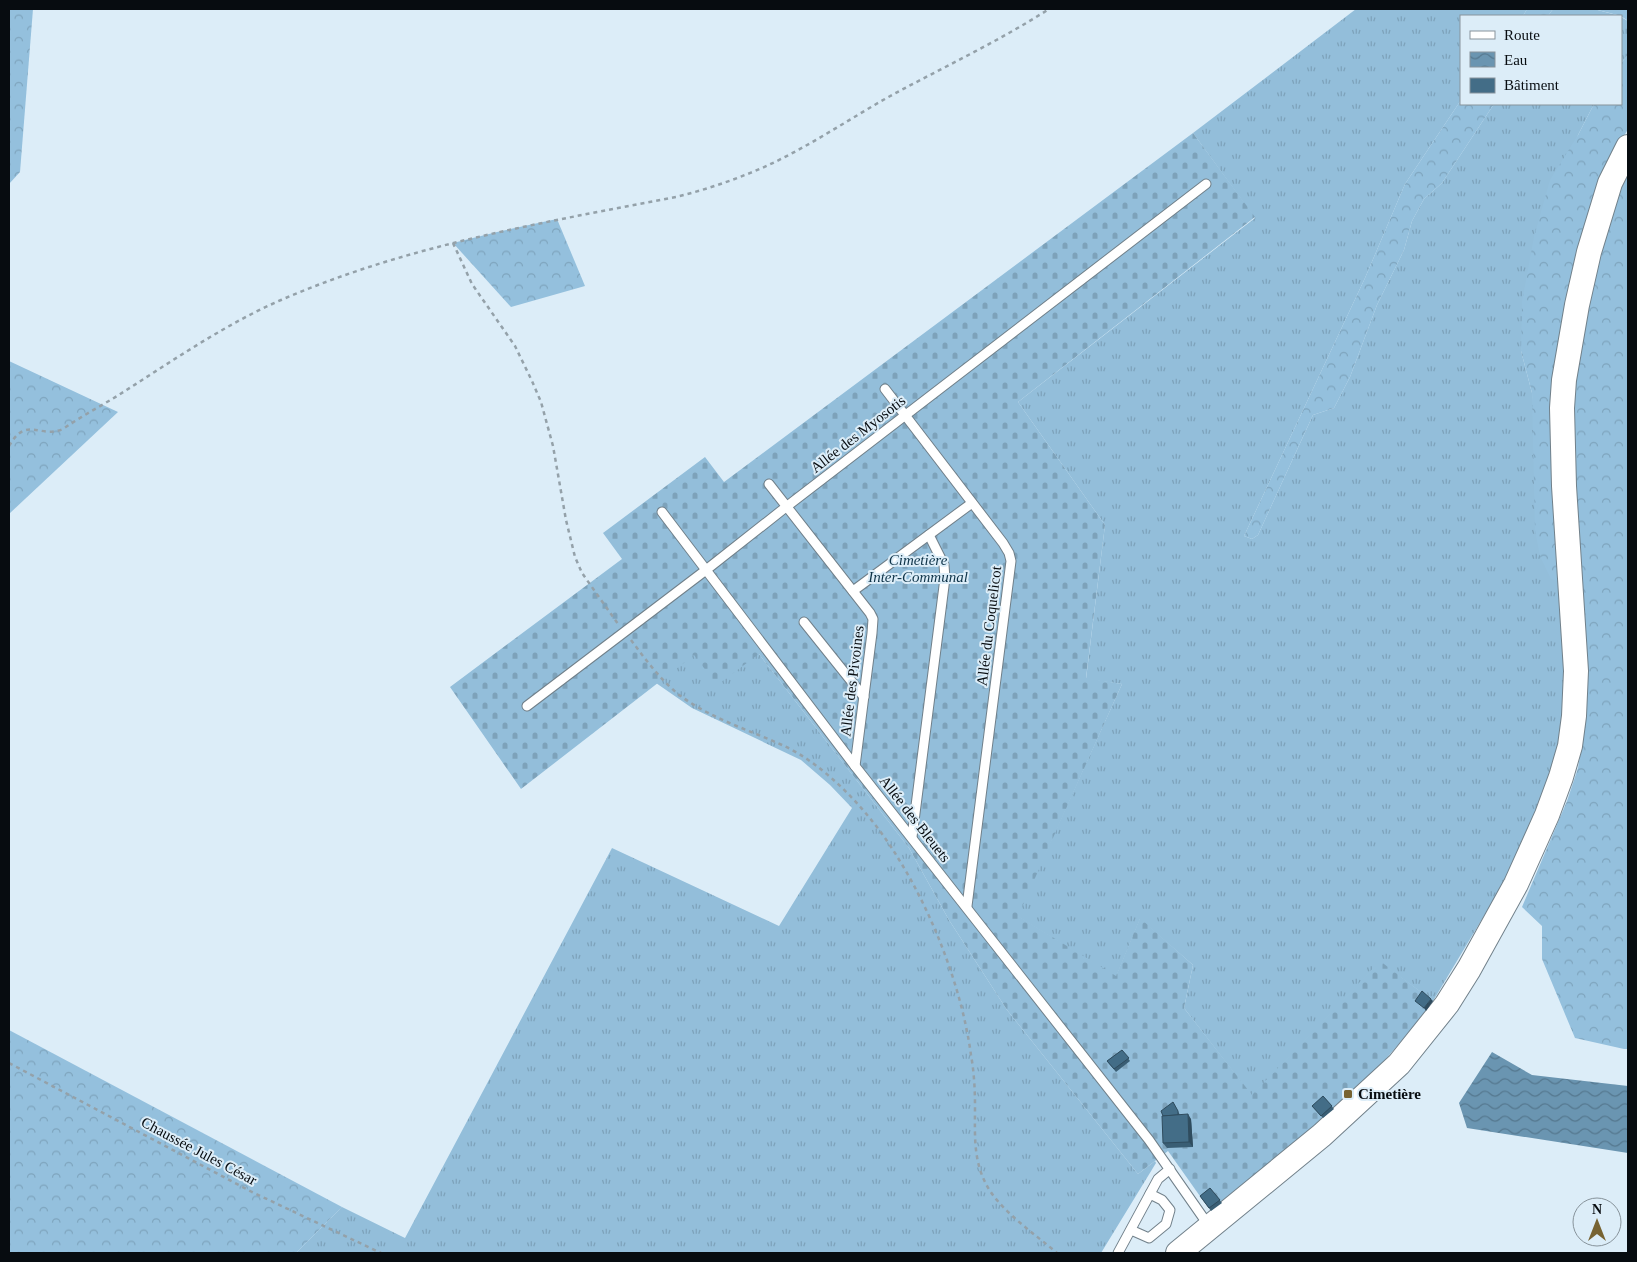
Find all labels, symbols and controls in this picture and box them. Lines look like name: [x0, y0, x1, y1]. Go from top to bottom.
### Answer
legend: [1460, 15, 1622, 105]
text: Route: [1504, 27, 1540, 43]
text: Eau: [1504, 52, 1528, 68]
text: Bâtiment: [1504, 77, 1560, 93]
street label: Allée des Myosotis: [807, 392, 909, 476]
park label: Cimetière Inter-Communal: [867, 552, 968, 585]
street label: Allée du Coquelicot: [974, 564, 1004, 687]
street label: Allée des Pivoines: [837, 624, 867, 737]
street label: Allée des Bleuets: [876, 773, 954, 865]
place label: Cimetière: [1358, 1086, 1421, 1102]
marker: Cimetière: [1342, 1088, 1354, 1100]
street label: Chaussée Jules César: [139, 1114, 259, 1188]
north arrow: [1572, 1197, 1622, 1247]
text: N: [1592, 1202, 1602, 1217]

